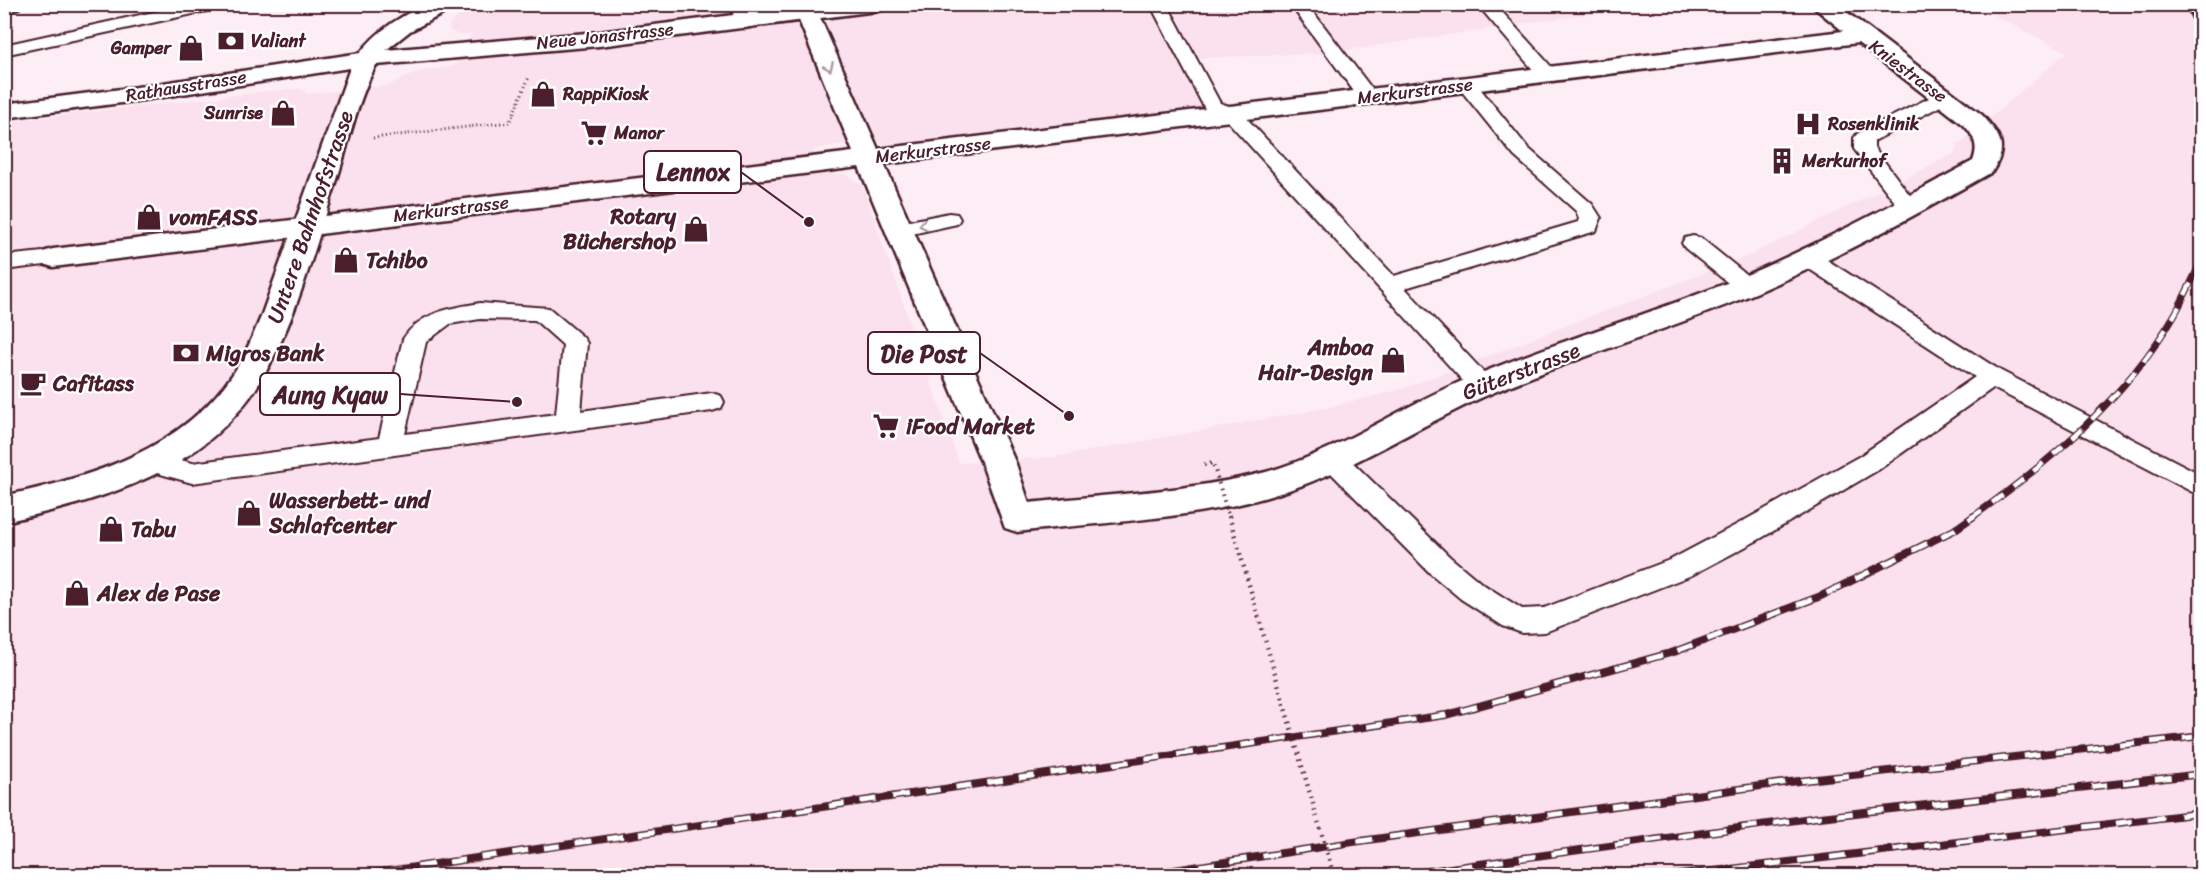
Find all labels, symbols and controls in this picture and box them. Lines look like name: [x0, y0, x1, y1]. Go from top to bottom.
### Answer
street label: Neue Jonastrasse: [535, 13, 675, 59]
place label: Valiant: [251, 25, 307, 57]
bank icon: Valiant: [216, 26, 246, 56]
street label: Kniestrasse: [1862, 31, 1954, 111]
place label: Gamper: [110, 32, 173, 64]
shop icon: Gamper: [176, 33, 206, 63]
street label: Rathausstrasse: [123, 61, 249, 111]
one-way arrow: [822, 61, 834, 72]
street label: Merkurstrasse: [1355, 68, 1475, 114]
place label: RappiKiosk: [562, 78, 649, 110]
shop icon: RappiKiosk: [528, 79, 558, 109]
place label: Sunrise: [203, 97, 263, 129]
shop icon: Sunrise: [268, 98, 298, 128]
street label: Untere Bahnhofstrasse: [255, 105, 365, 329]
place label: Rosenklinik: [1827, 108, 1920, 140]
hospital icon: Rosenklinik: [1793, 109, 1823, 139]
place label: Manor: [613, 117, 666, 149]
supermarket icon: Manor: [579, 118, 609, 148]
street label: Merkurstrasse: [873, 127, 993, 173]
place label: Merkurhof: [1801, 145, 1888, 177]
building icon: Merkurhof: [1767, 146, 1797, 176]
callout: Lennox: [644, 151, 741, 193]
text: Lennox: [656, 151, 731, 193]
street label: Merkurstrasse: [391, 186, 511, 232]
place label: Rotary Büchershop: [563, 197, 677, 261]
place label: vomFASS: [169, 198, 258, 237]
shop icon: vomFASS: [134, 202, 164, 232]
shop icon: Rotary Büchershop: [681, 214, 711, 244]
one-way arrow: [919, 217, 929, 230]
place label: Tchibo: [366, 241, 429, 280]
shop icon: Tchibo: [331, 245, 361, 275]
place label: Amboa Hair-Design: [1257, 328, 1374, 392]
street label: Güterstrasse: [1456, 330, 1586, 411]
callout: Die Post: [868, 332, 980, 374]
text: Die Post: [880, 333, 968, 375]
place label: Migros Bank: [205, 334, 325, 373]
bank icon: Migros Bank: [171, 338, 201, 368]
shop icon: Amboa Hair-Design: [1378, 345, 1408, 375]
place label: Cafitass: [52, 364, 135, 403]
cafe icon: Cafitass: [18, 368, 48, 398]
callout: Aung Kyaw: [260, 373, 400, 415]
text: Aung Kyaw: [271, 374, 389, 416]
place label: iFood Market: [906, 407, 1035, 446]
supermarket icon: iFood Market: [871, 411, 901, 441]
place label: Wasserbett- und Schlafcenter: [268, 481, 432, 545]
shop icon: Wasserbett- und Schlafcenter: [234, 498, 264, 528]
place label: Tabu: [131, 510, 176, 549]
shop icon: Tabu: [96, 514, 126, 544]
place label: Alex de Pase: [96, 574, 221, 613]
shop icon: Alex de Pase: [62, 578, 92, 608]

